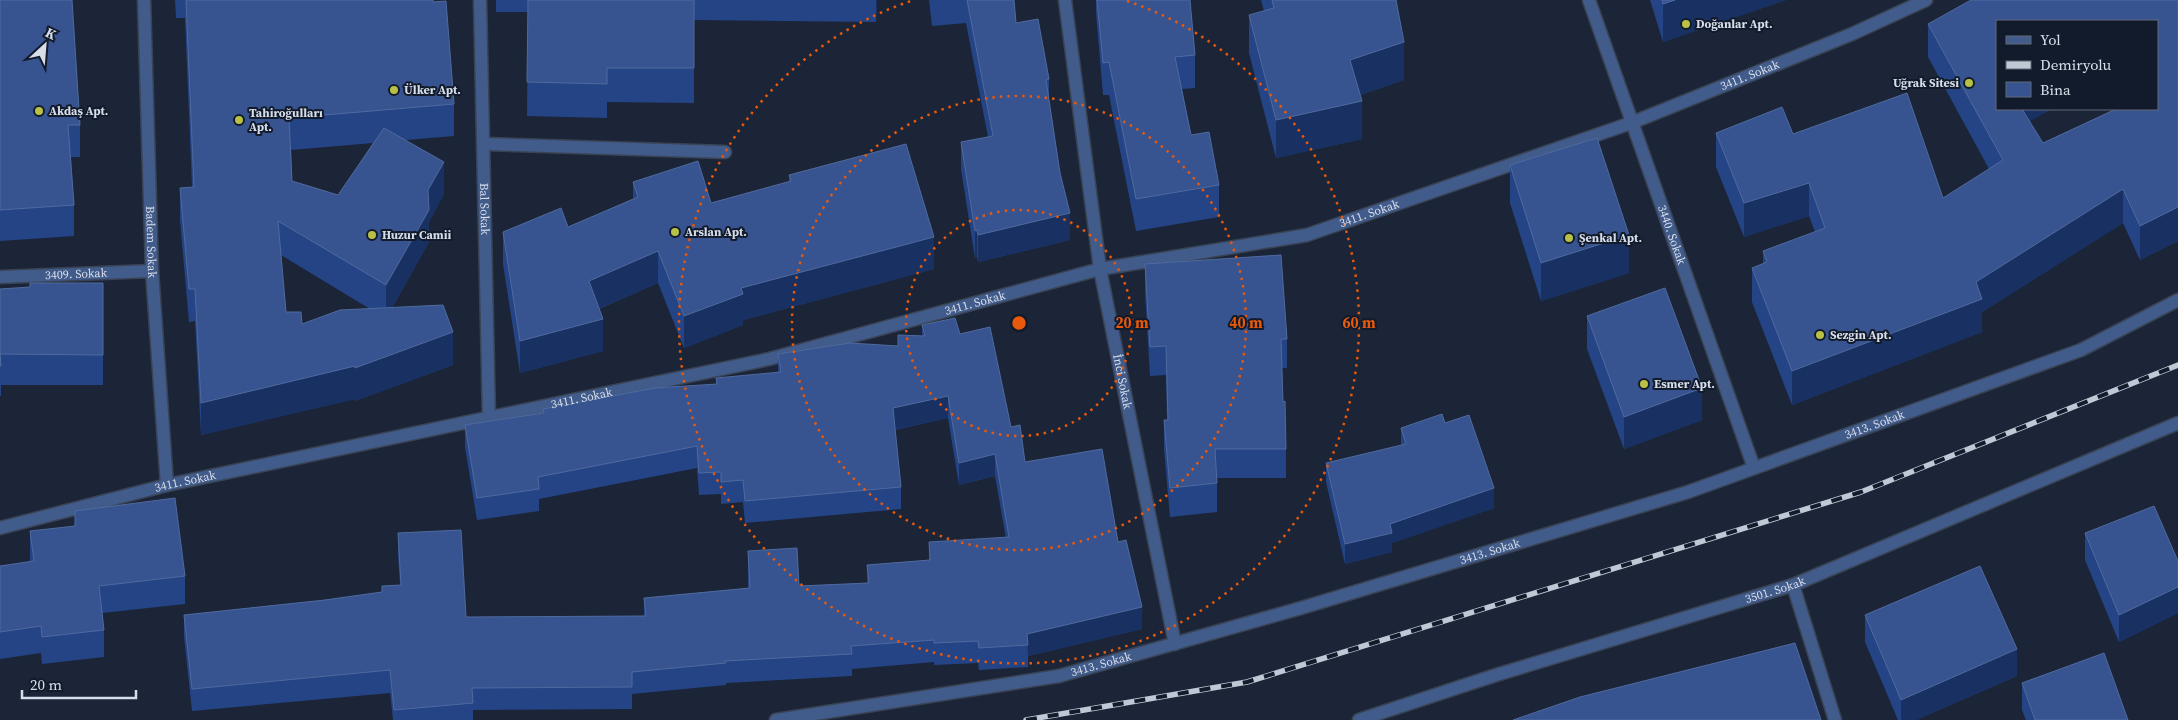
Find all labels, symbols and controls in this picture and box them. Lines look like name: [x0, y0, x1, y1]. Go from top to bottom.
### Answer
place label: Doğanlar Apt.: [1696, 16, 1773, 32]
marker: Doğanlar Apt.: [1680, 18, 1692, 30]
north arrow: [20, 20, 70, 70]
legend: [1996, 20, 2158, 110]
text: K: [42, 22, 60, 45]
text: Yol: [2040, 29, 2061, 50]
text: Demiryolu: [2040, 54, 2112, 75]
street label: 3411. Sokak: [1718, 56, 1782, 94]
place label: Uğrak Sitesi: [1893, 75, 1959, 91]
marker: Uğrak Sitesi: [1963, 77, 1975, 89]
text: Bina: [2040, 79, 2071, 100]
place label: Ülker Apt.: [404, 82, 461, 98]
marker: Ülker Apt.: [388, 84, 400, 96]
place label: Akdaş Apt.: [49, 103, 108, 119]
marker: Akdaş Apt.: [33, 105, 45, 117]
place label: Tahiroğulları Apt.: [249, 105, 323, 135]
marker: Tahiroğulları Apt.: [233, 114, 245, 126]
street label: Bal Sokak: [476, 183, 493, 236]
street label: 3411. Sokak: [1337, 196, 1402, 231]
street label: 3440. Sokak: [1654, 203, 1690, 267]
street label: Badem Sokak: [142, 206, 160, 279]
place label: Arslan Apt.: [685, 224, 747, 240]
marker: Arslan Apt.: [669, 226, 681, 238]
place label: Huzur Camii: [382, 227, 452, 243]
marker: Huzur Camii: [366, 229, 378, 241]
place label: Şenkal Apt.: [1579, 230, 1642, 246]
marker: Şenkal Apt.: [1563, 232, 1575, 244]
street label: 3409. Sokak: [44, 265, 108, 283]
street label: 3411. Sokak: [943, 287, 1008, 319]
text: 20 m: [1115, 312, 1149, 333]
text: 40 m: [1229, 312, 1263, 333]
text: 60 m: [1342, 312, 1376, 333]
centre of rings: [1010, 314, 1028, 332]
place label: Sezgin Apt.: [1830, 327, 1892, 343]
marker: Sezgin Apt.: [1814, 329, 1826, 341]
street label: İnci Sokak: [1109, 353, 1136, 411]
place label: Esmer Apt.: [1654, 376, 1715, 392]
marker: Esmer Apt.: [1638, 378, 1650, 390]
street label: 3411. Sokak: [549, 384, 614, 412]
street label: 3413. Sokak: [1842, 406, 1907, 443]
street label: 3411. Sokak: [153, 467, 218, 496]
street label: 3413. Sokak: [1458, 535, 1522, 568]
street label: 3501. Sokak: [1743, 573, 1808, 607]
street label: 3413. Sokak: [1069, 648, 1134, 680]
scale bar: [22, 668, 136, 700]
text: 20 m: [30, 674, 62, 695]

